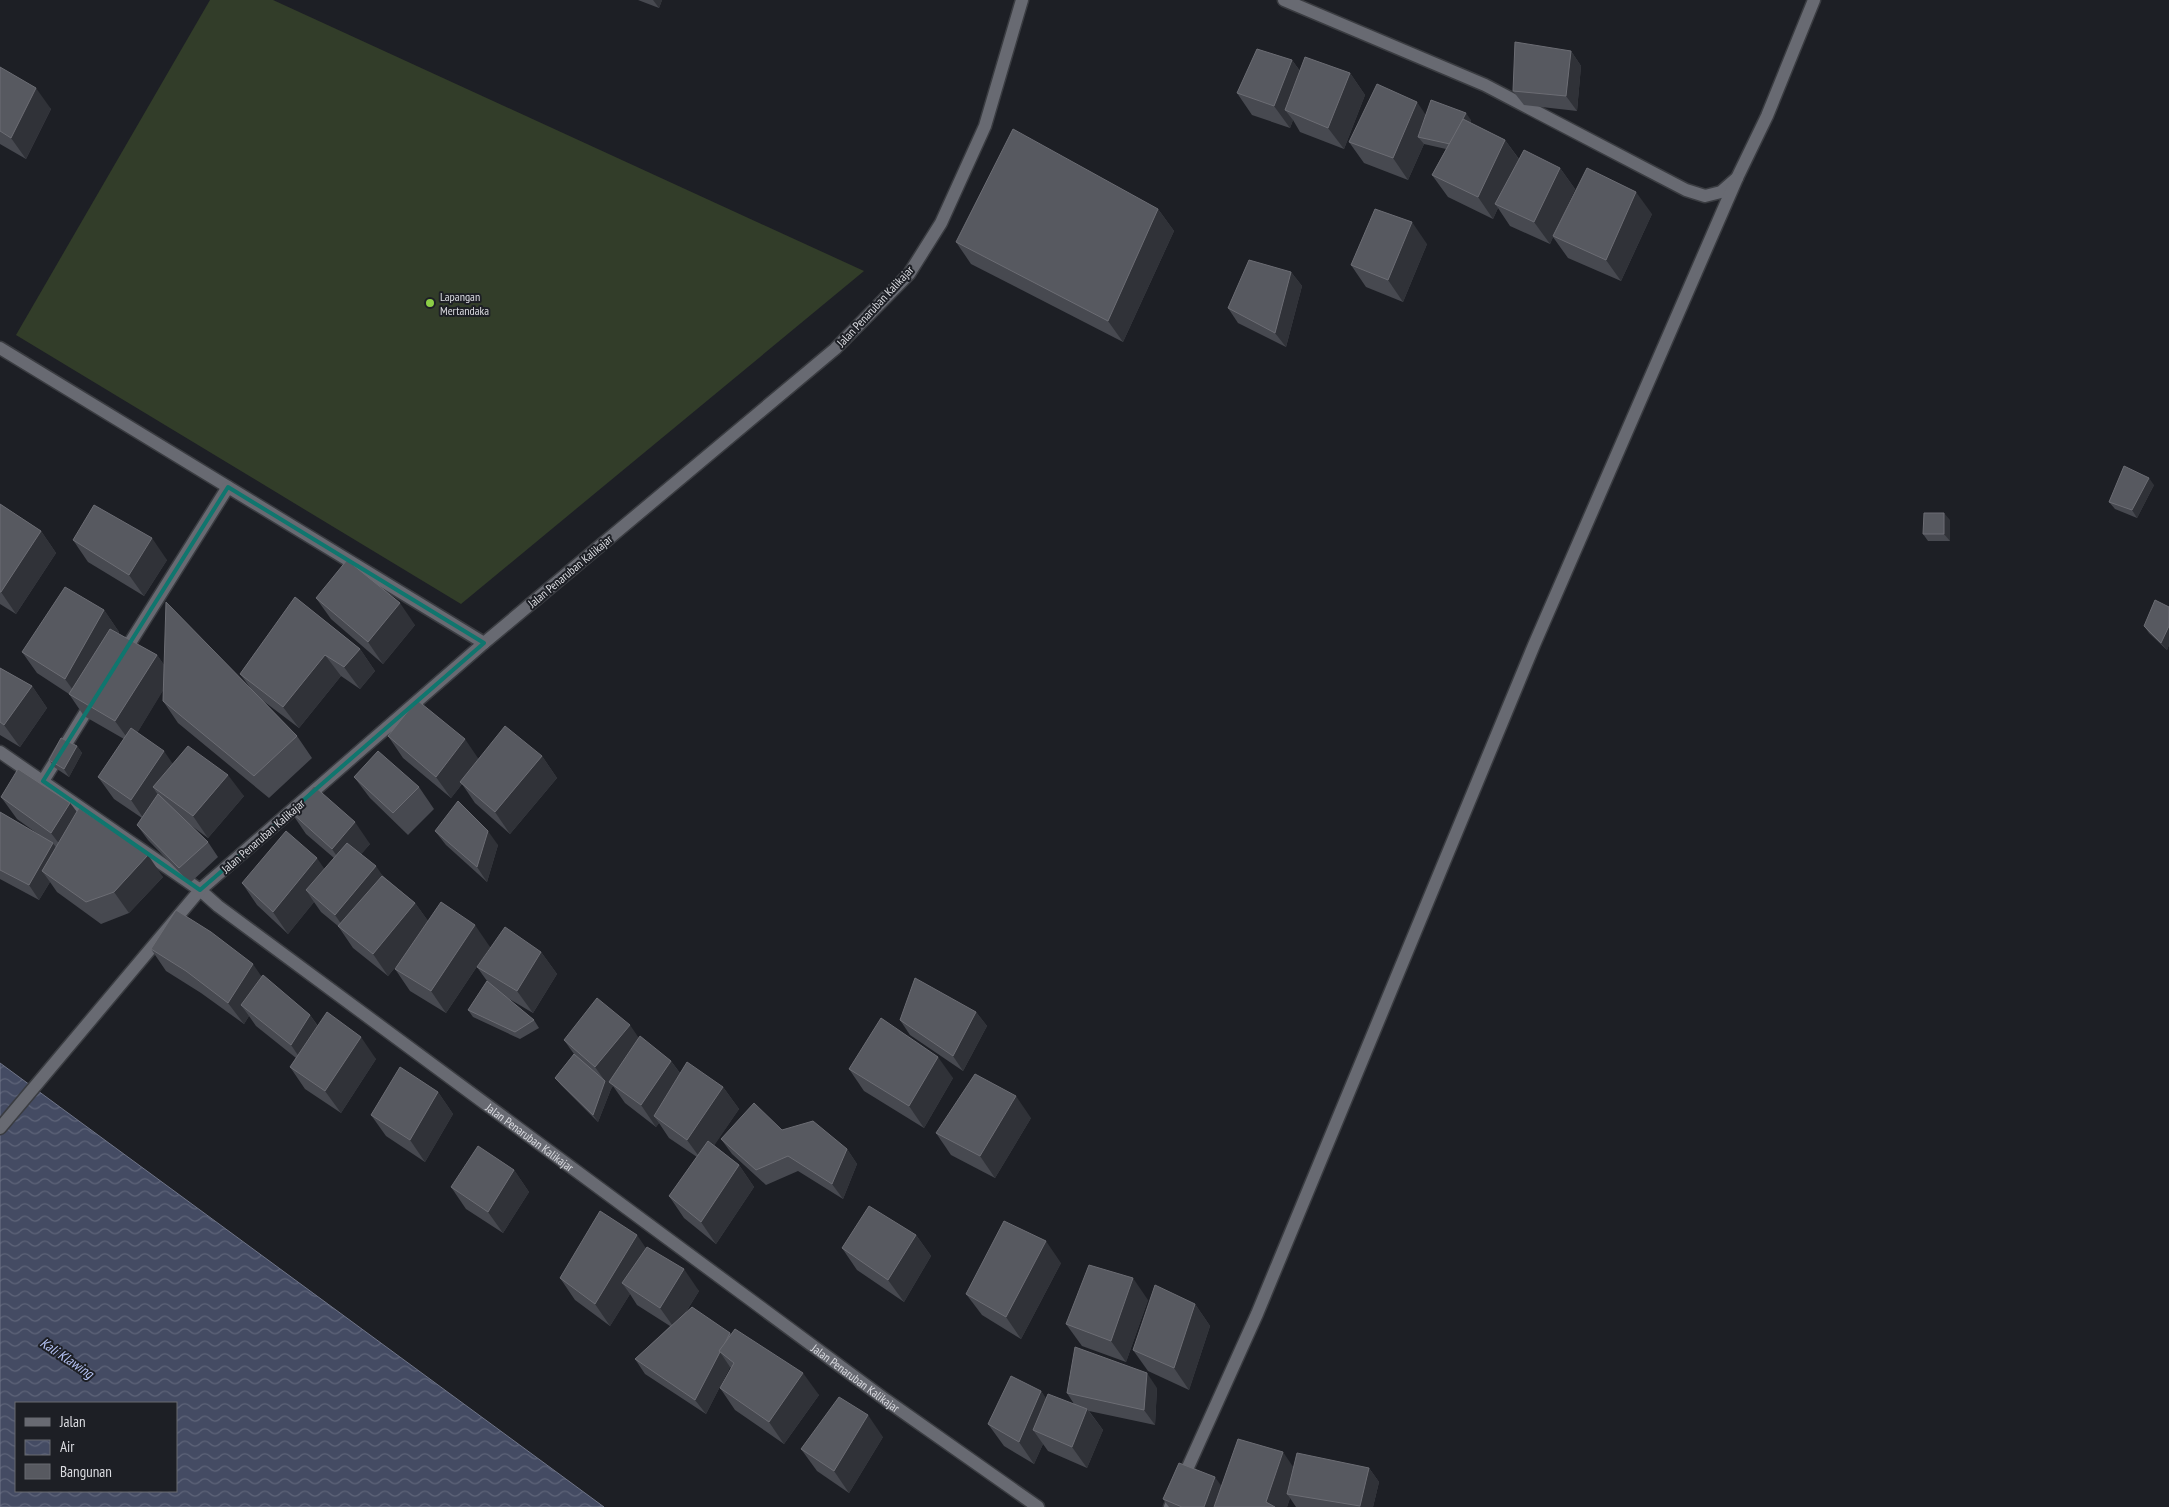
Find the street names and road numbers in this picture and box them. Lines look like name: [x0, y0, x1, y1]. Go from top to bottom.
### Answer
street label: Jalan Penaruban Kalikajar: [833, 262, 917, 350]
street label: Jalan Penaruban Kalikajar: [524, 531, 616, 611]
street label: Jalan Penaruban Kalikajar: [218, 795, 308, 877]
street label: Jalan Penaruban Kalikajar: [482, 1099, 578, 1175]
street label: Jalan Penaruban Kalikajar: [808, 1340, 903, 1415]

